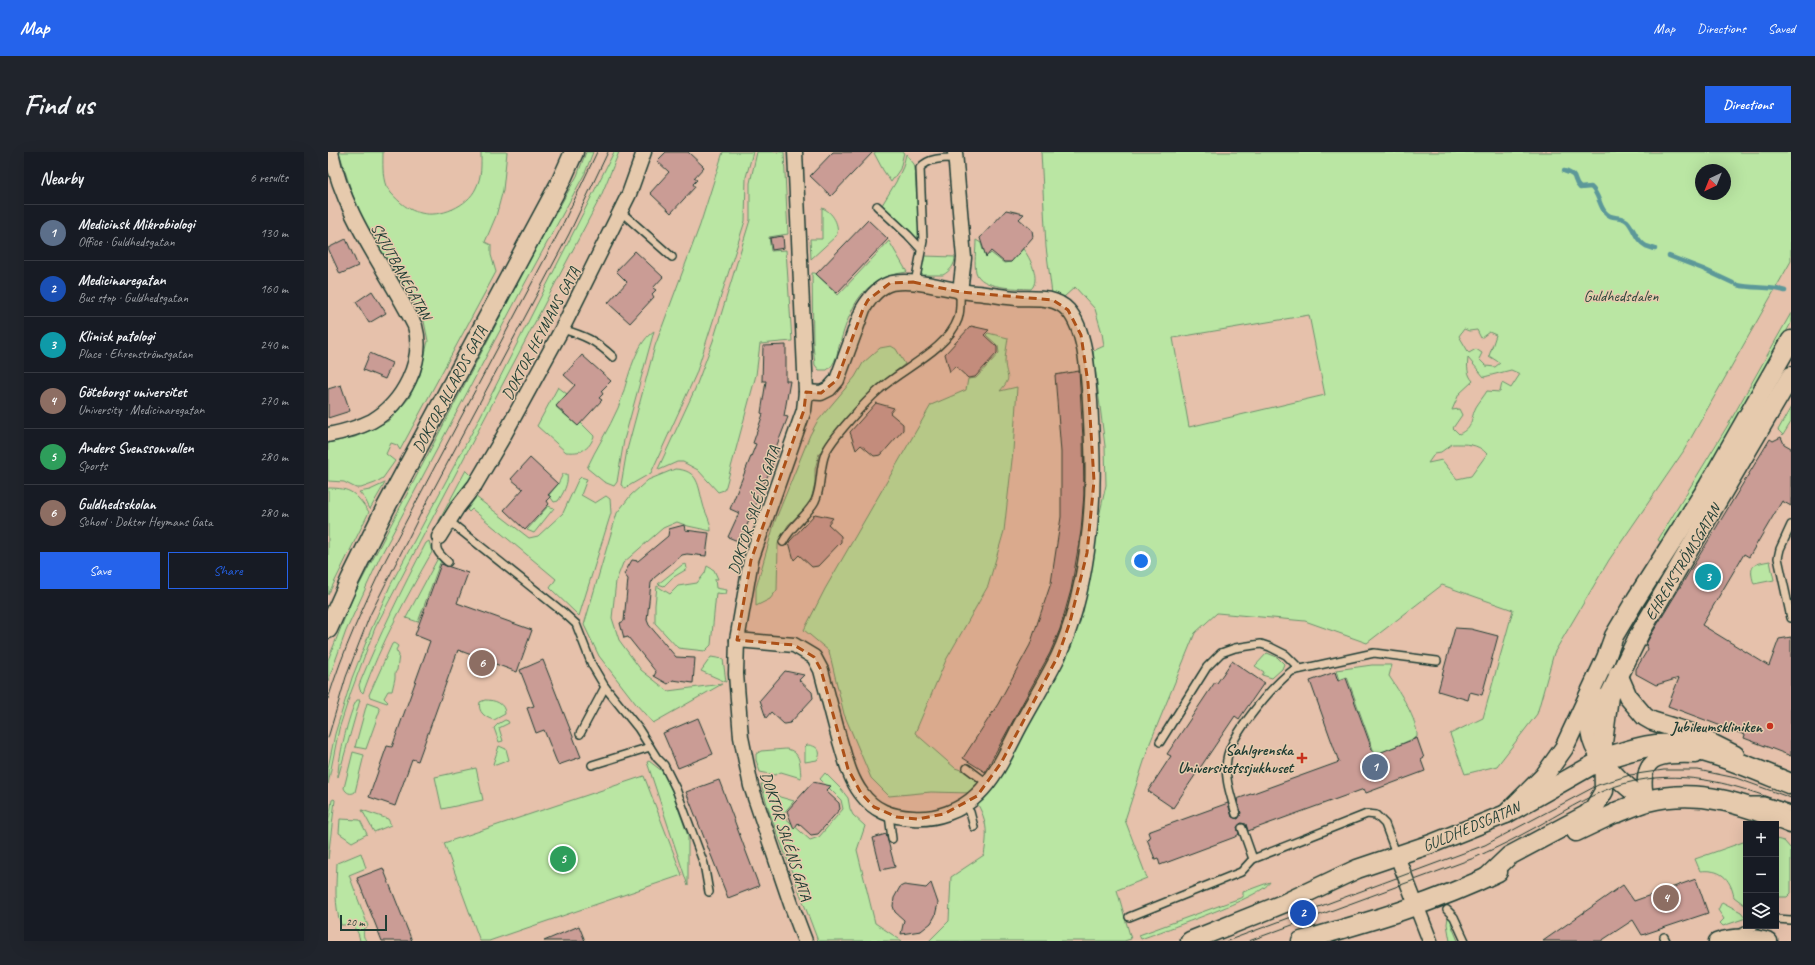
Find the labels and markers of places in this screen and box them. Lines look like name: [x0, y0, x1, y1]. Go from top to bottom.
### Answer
pin: 3: [1695, 562, 1721, 592]
pin: 6: [469, 648, 495, 678]
place label: Jubileumskliniken: [1670, 717, 1764, 737]
marker: Jubileumskliniken: [1765, 721, 1775, 731]
place label: Sahlgrenska Universitetssjukhuset: [1178, 740, 1295, 778]
marker: Sahlgrenska Universitetssjukhuset: [1296, 752, 1308, 764]
pin: 1: [1362, 752, 1388, 782]
pin: 5: [550, 844, 576, 874]
pin: 4: [1653, 883, 1679, 913]
pin: 2: [1290, 898, 1316, 928]

